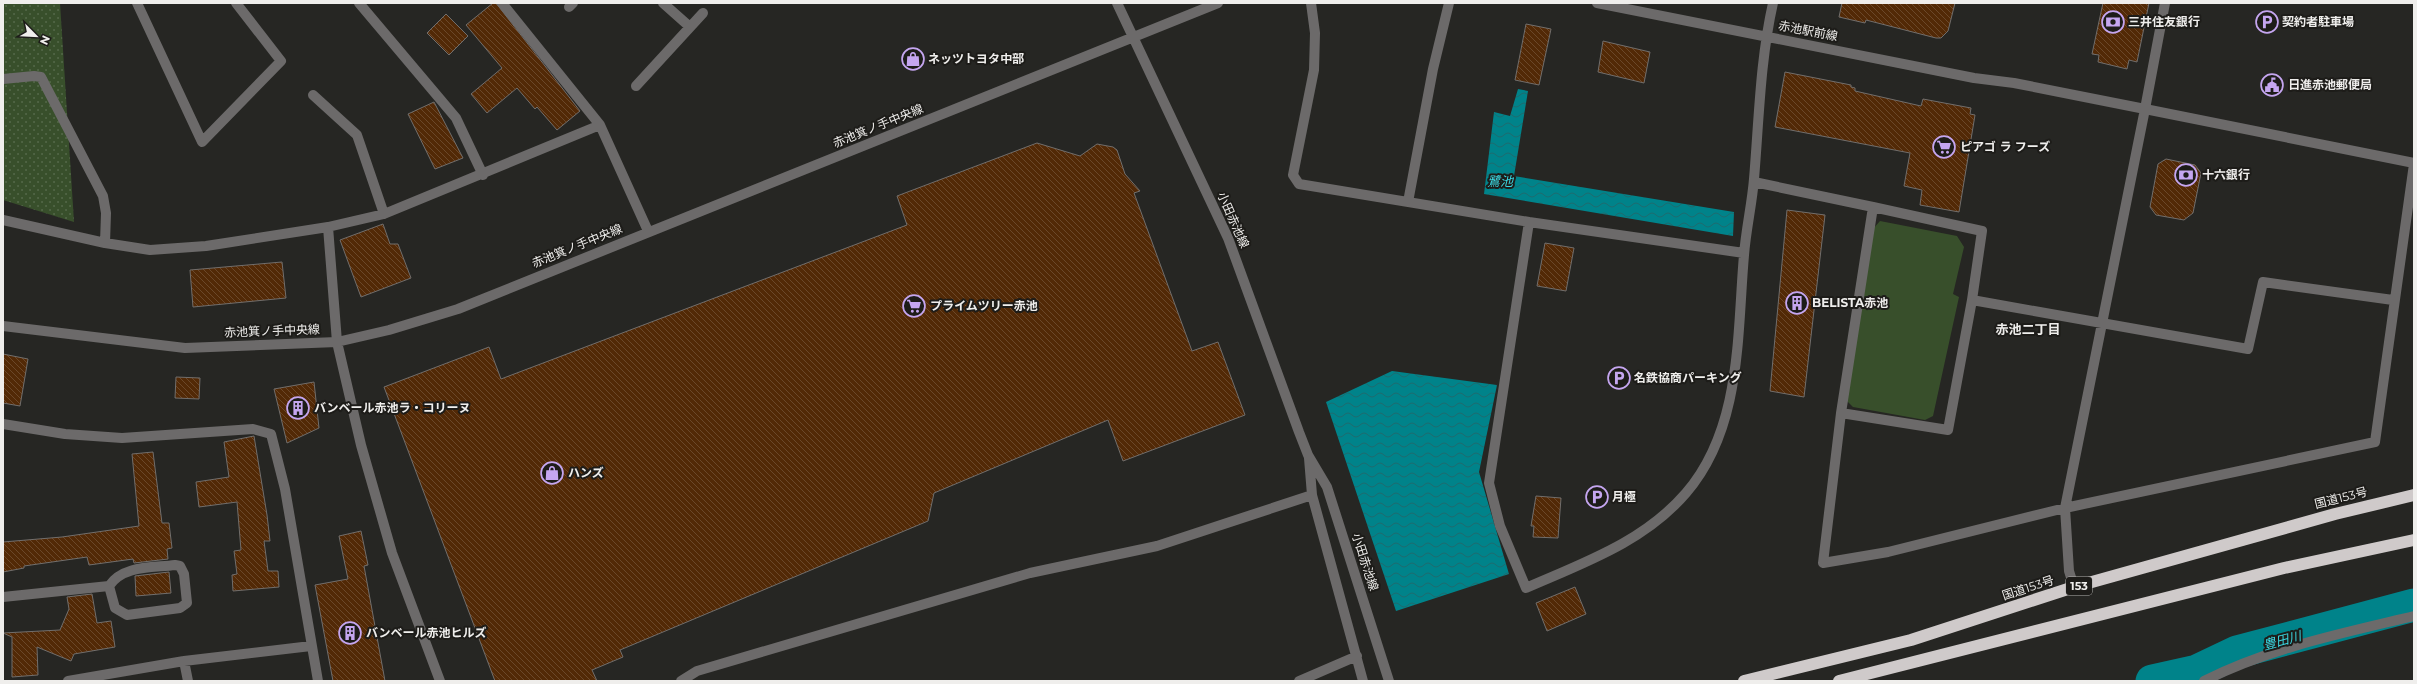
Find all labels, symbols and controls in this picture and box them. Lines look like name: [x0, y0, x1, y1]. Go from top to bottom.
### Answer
bank icon: 三井住友銀行: [2100, 9, 2126, 35]
parking icon: 契約者駐車場: [2254, 9, 2280, 35]
place label: 三井住友銀行: [2128, 14, 2200, 29]
place label: 契約者駐車場: [2282, 14, 2354, 29]
north arrow: [16, 16, 56, 56]
street label: 赤池駅前線: [1777, 17, 1839, 44]
text: N: [37, 33, 53, 47]
shop icon: ネッツトヨタ中部: [900, 46, 926, 72]
place label: ネッツトヨタ中部: [928, 51, 1024, 66]
public building icon: 日進赤池郵便局: [2259, 72, 2285, 98]
place label: 日進赤池郵便局: [2288, 77, 2372, 92]
street label: 赤池箕ノ手中央線: [830, 101, 925, 150]
supermarket icon: ピアゴ ラ フーズ: [1931, 134, 1957, 160]
place label: ピアゴ ラ フーズ: [1960, 139, 2050, 154]
bank icon: 十六銀行: [2173, 162, 2199, 188]
place label: 十六銀行: [2202, 167, 2250, 182]
water label: 鷺池: [1487, 173, 1515, 189]
street label: 小田赤池線: [1214, 189, 1253, 250]
street label: 赤池箕ノ手中央線: [529, 221, 624, 270]
building icon: BELISTA赤池: [1784, 290, 1810, 316]
supermarket icon: プライムツリー赤池: [901, 293, 927, 319]
place label: BELISTA赤池: [1812, 295, 1888, 310]
place label: プライムツリー赤池: [930, 298, 1038, 313]
street label: 赤池箕ノ手中央線: [224, 321, 320, 340]
district label: 赤池二丁目: [1995, 321, 2061, 337]
parking icon: 名鉄協商パーキング: [1606, 365, 1632, 391]
place label: 名鉄協商パーキング: [1634, 370, 1742, 385]
building icon: バンベール赤池ラ・コリーヌ: [285, 395, 311, 421]
place label: バンベール赤池ラ・コリーヌ: [314, 400, 471, 415]
shop icon: ハンズ: [539, 460, 565, 486]
place label: ハンズ: [568, 465, 604, 480]
parking icon: 月極: [1584, 484, 1610, 510]
street label: 国道153号: [2313, 484, 2369, 511]
place label: 月極: [1612, 489, 1636, 504]
street label: 小田赤池線: [1349, 531, 1382, 593]
street label: 国道153号: [2000, 572, 2056, 603]
road number: 153: [2066, 577, 2092, 595]
building icon: バンベール赤池ヒルズ: [337, 620, 363, 646]
place label: バンベール赤池ヒルズ: [366, 625, 487, 640]
water label: 豊田川: [2261, 627, 2305, 653]

